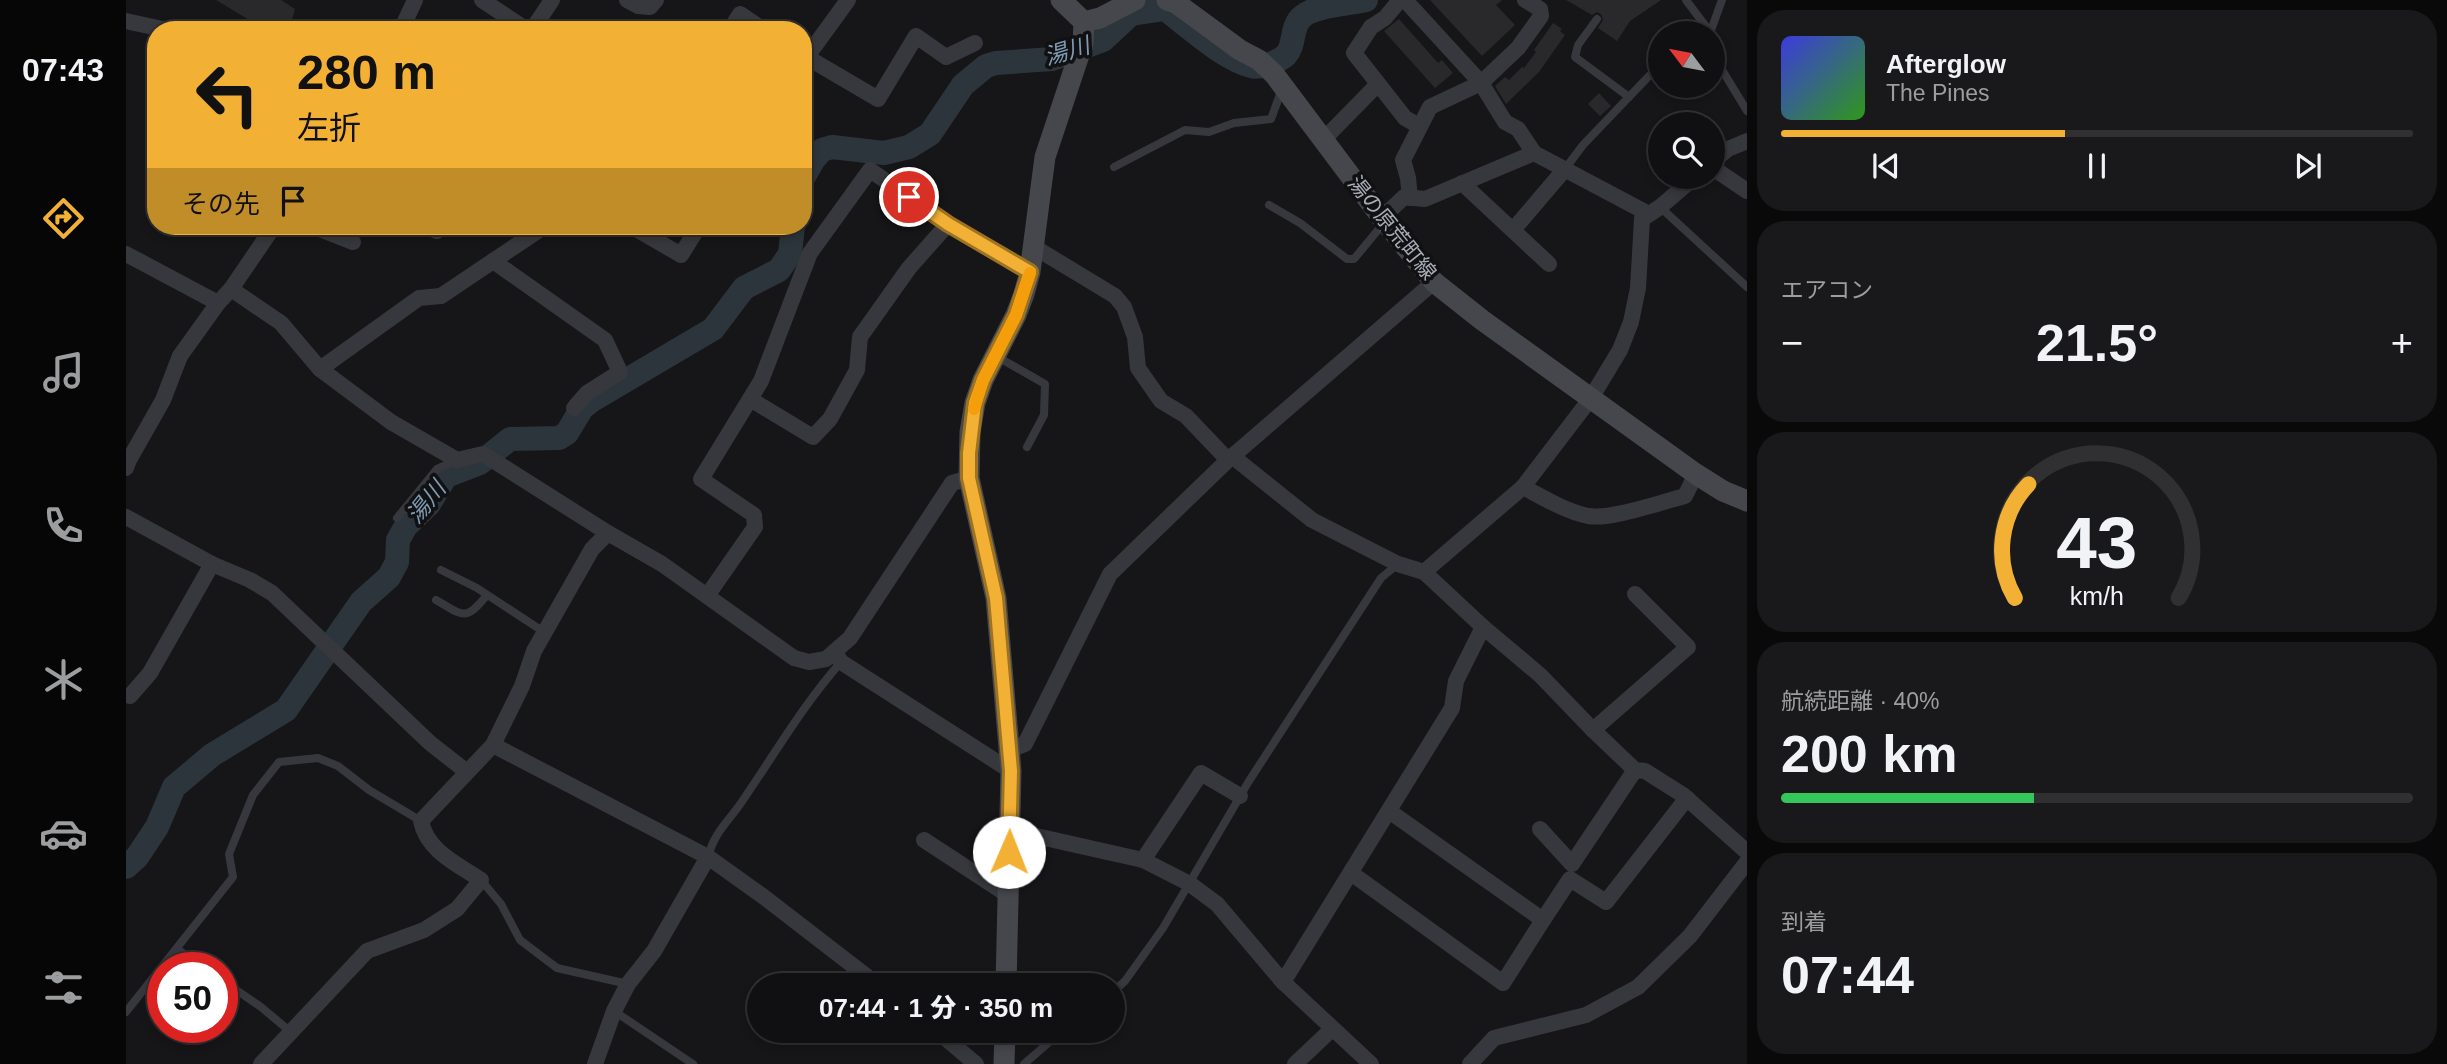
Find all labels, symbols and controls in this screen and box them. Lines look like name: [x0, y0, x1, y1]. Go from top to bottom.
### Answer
north arrow: [1648, 21, 1726, 98]
map controls: [1648, 21, 1725, 189]
water label: 湯川: [1041, 31, 1096, 70]
text: 280 m: [297, 45, 436, 99]
icon: left: [182, 49, 273, 140]
text: Afterglow: [1886, 49, 2006, 79]
text: 07:43: [22, 52, 104, 88]
text: The Pines: [1886, 80, 1990, 106]
text: 左折: [297, 110, 361, 146]
button: search: [1648, 112, 1725, 189]
icon: previous: [1867, 147, 1905, 185]
icon: pause: [2078, 147, 2116, 185]
icon: next: [2289, 147, 2327, 185]
pin: [879, 167, 939, 227]
street label: 湯の原荒町線: [1344, 171, 1441, 284]
icon: arrive: [890, 178, 928, 216]
icon: arrive: [274, 182, 312, 220]
text: その先: [182, 189, 260, 219]
icon: directions: [39, 194, 88, 243]
text: エアコン: [1781, 277, 1873, 303]
text: 21.5°: [2036, 314, 2158, 372]
text: −: [1781, 322, 1803, 364]
text: +: [2391, 322, 2413, 364]
icon: music: [39, 348, 88, 397]
water label: 湯川: [401, 474, 452, 528]
icon: phone: [39, 501, 88, 550]
text: 43: [2057, 502, 2137, 583]
text: km/h: [2070, 582, 2124, 610]
icon: climate: [39, 655, 88, 704]
text: 航続距離 · 40%: [1781, 688, 1939, 714]
text: 200 km: [1781, 725, 1957, 783]
icon: car: [39, 809, 88, 858]
position arrow: [972, 815, 1046, 889]
text: 到着: [1781, 909, 1827, 935]
text: 07:44: [1781, 946, 1914, 1004]
speed limit sign: 50: [147, 952, 238, 1043]
icon: filters: [39, 963, 88, 1012]
text: 07:44 · 1 分 · 350 m: [819, 993, 1053, 1023]

